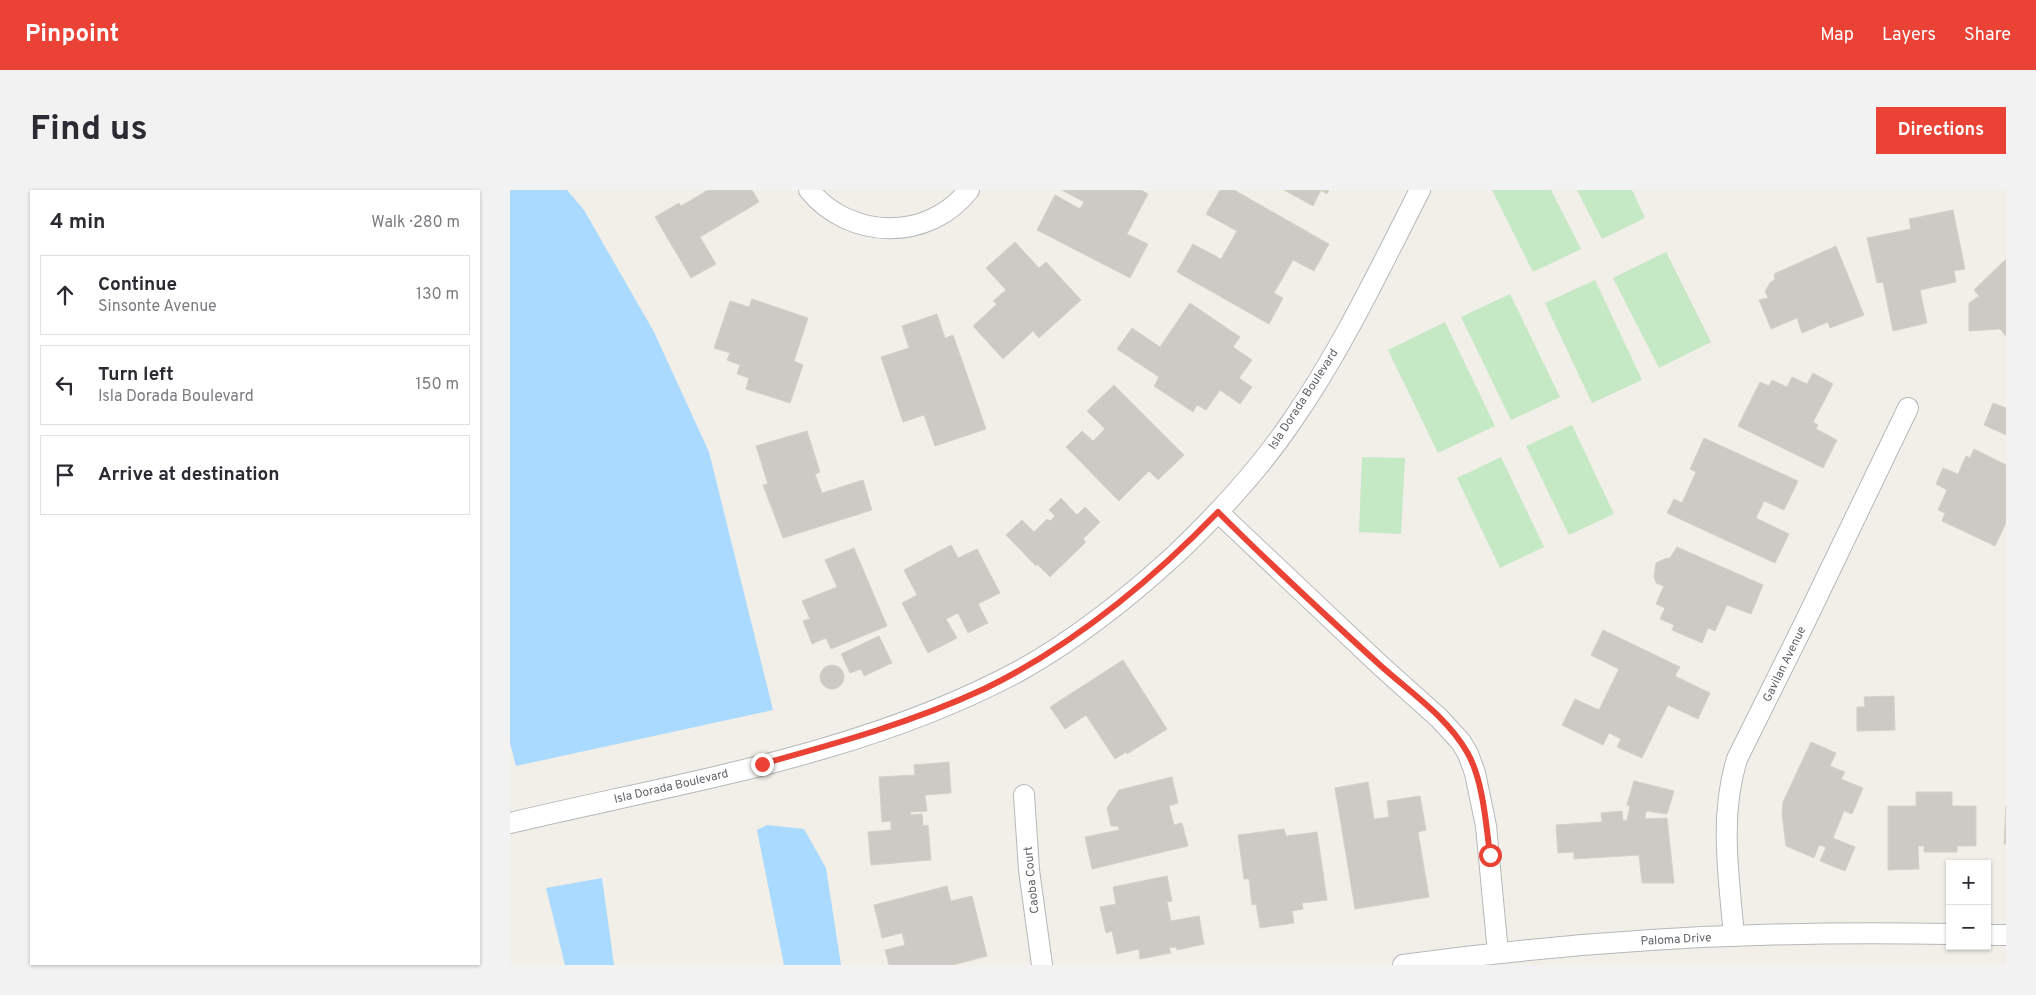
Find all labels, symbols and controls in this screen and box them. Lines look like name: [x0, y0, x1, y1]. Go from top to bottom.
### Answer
text: Pinpoint: [25, 20, 119, 50]
text: Map: [1820, 24, 1854, 47]
text: Layers: [1882, 24, 1936, 47]
text: Share: [1964, 24, 2011, 47]
button: Directions: [1876, 107, 2006, 154]
text: Find us: [30, 108, 148, 152]
text: 4 min: [50, 209, 106, 236]
text: Walk · 280 m: [371, 213, 460, 233]
text: Continue: [98, 273, 177, 297]
icon: ahead: [51, 281, 79, 309]
text: 130 m: [416, 285, 459, 305]
text: Sinsonte Avenue: [98, 297, 217, 317]
street label: Isla Dorada Boulevard: [1265, 346, 1342, 453]
text: Turn left: [98, 363, 174, 387]
icon: left: [51, 371, 79, 399]
text: 150 m: [416, 375, 459, 395]
text: Isla Dorada Boulevard: [98, 387, 254, 407]
icon: arrive: [51, 461, 79, 489]
text: Arrive at destination: [98, 463, 279, 487]
street label: Gavilan Avenue: [1760, 624, 1810, 705]
route end: [751, 753, 774, 776]
street label: Isla Dorada Boulevard: [613, 766, 730, 808]
route start: [1479, 844, 1502, 867]
street label: Caoba Court: [1020, 845, 1043, 914]
map controls: [1946, 860, 1991, 950]
button: +: [1946, 860, 1991, 905]
button: −: [1946, 905, 1991, 950]
street label: Paloma Drive: [1640, 930, 1712, 950]

